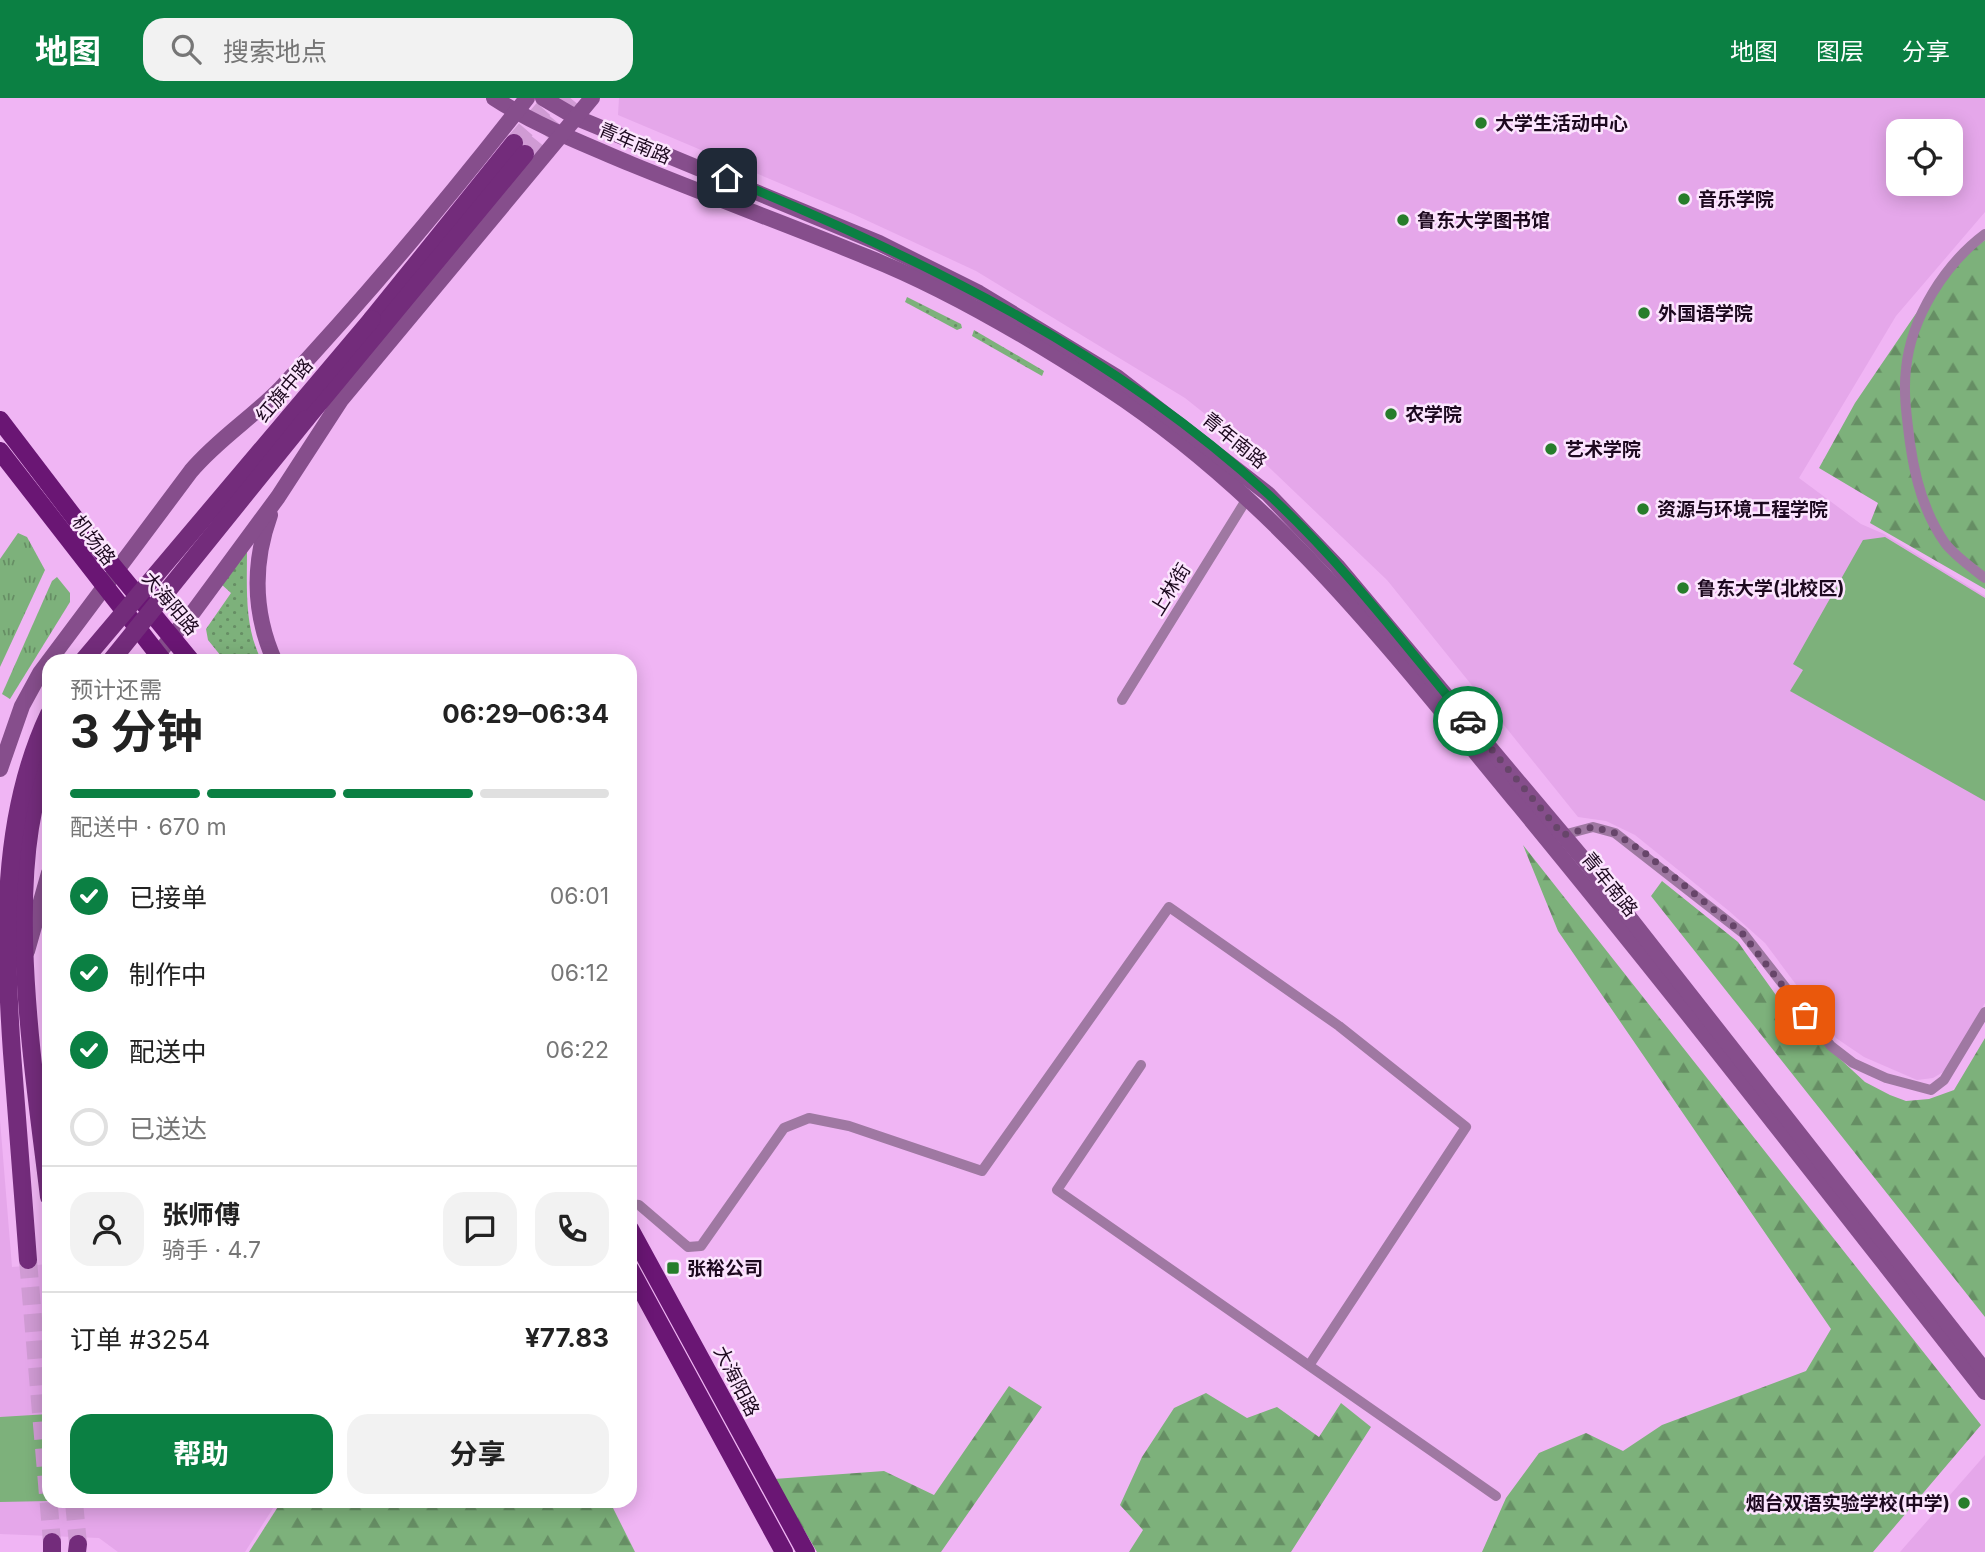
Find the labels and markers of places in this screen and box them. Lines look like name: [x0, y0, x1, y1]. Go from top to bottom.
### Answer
place label: 大学生活动中心: [1495, 112, 1628, 135]
marker: 大学生活动中心: [1473, 115, 1489, 131]
pin: [697, 148, 757, 208]
place label: 音乐学院: [1698, 188, 1774, 211]
marker: 音乐学院: [1676, 191, 1692, 207]
place label: 鲁东大学图书馆: [1417, 209, 1550, 232]
marker: 鲁东大学图书馆: [1395, 212, 1411, 228]
place label: 外国语学院: [1658, 302, 1753, 325]
marker: 外国语学院: [1636, 305, 1652, 321]
place label: 农学院: [1405, 403, 1462, 426]
marker: 农学院: [1383, 406, 1399, 422]
place label: 艺术学院: [1565, 438, 1641, 461]
marker: 艺术学院: [1543, 441, 1559, 457]
place label: 资源与环境工程学院: [1657, 498, 1828, 521]
marker: 资源与环境工程学院: [1635, 501, 1651, 517]
place label: 鲁东大学(北校区): [1697, 577, 1844, 600]
marker: 鲁东大学(北校区): [1675, 580, 1691, 596]
pin: [1775, 985, 1835, 1045]
place label: 张裕公司: [687, 1257, 763, 1280]
marker: 张裕公司: [665, 1260, 681, 1276]
place label: 烟台双语实验学校(中学): [1746, 1492, 1950, 1515]
marker: 烟台双语实验学校(中学): [1956, 1495, 1972, 1511]

